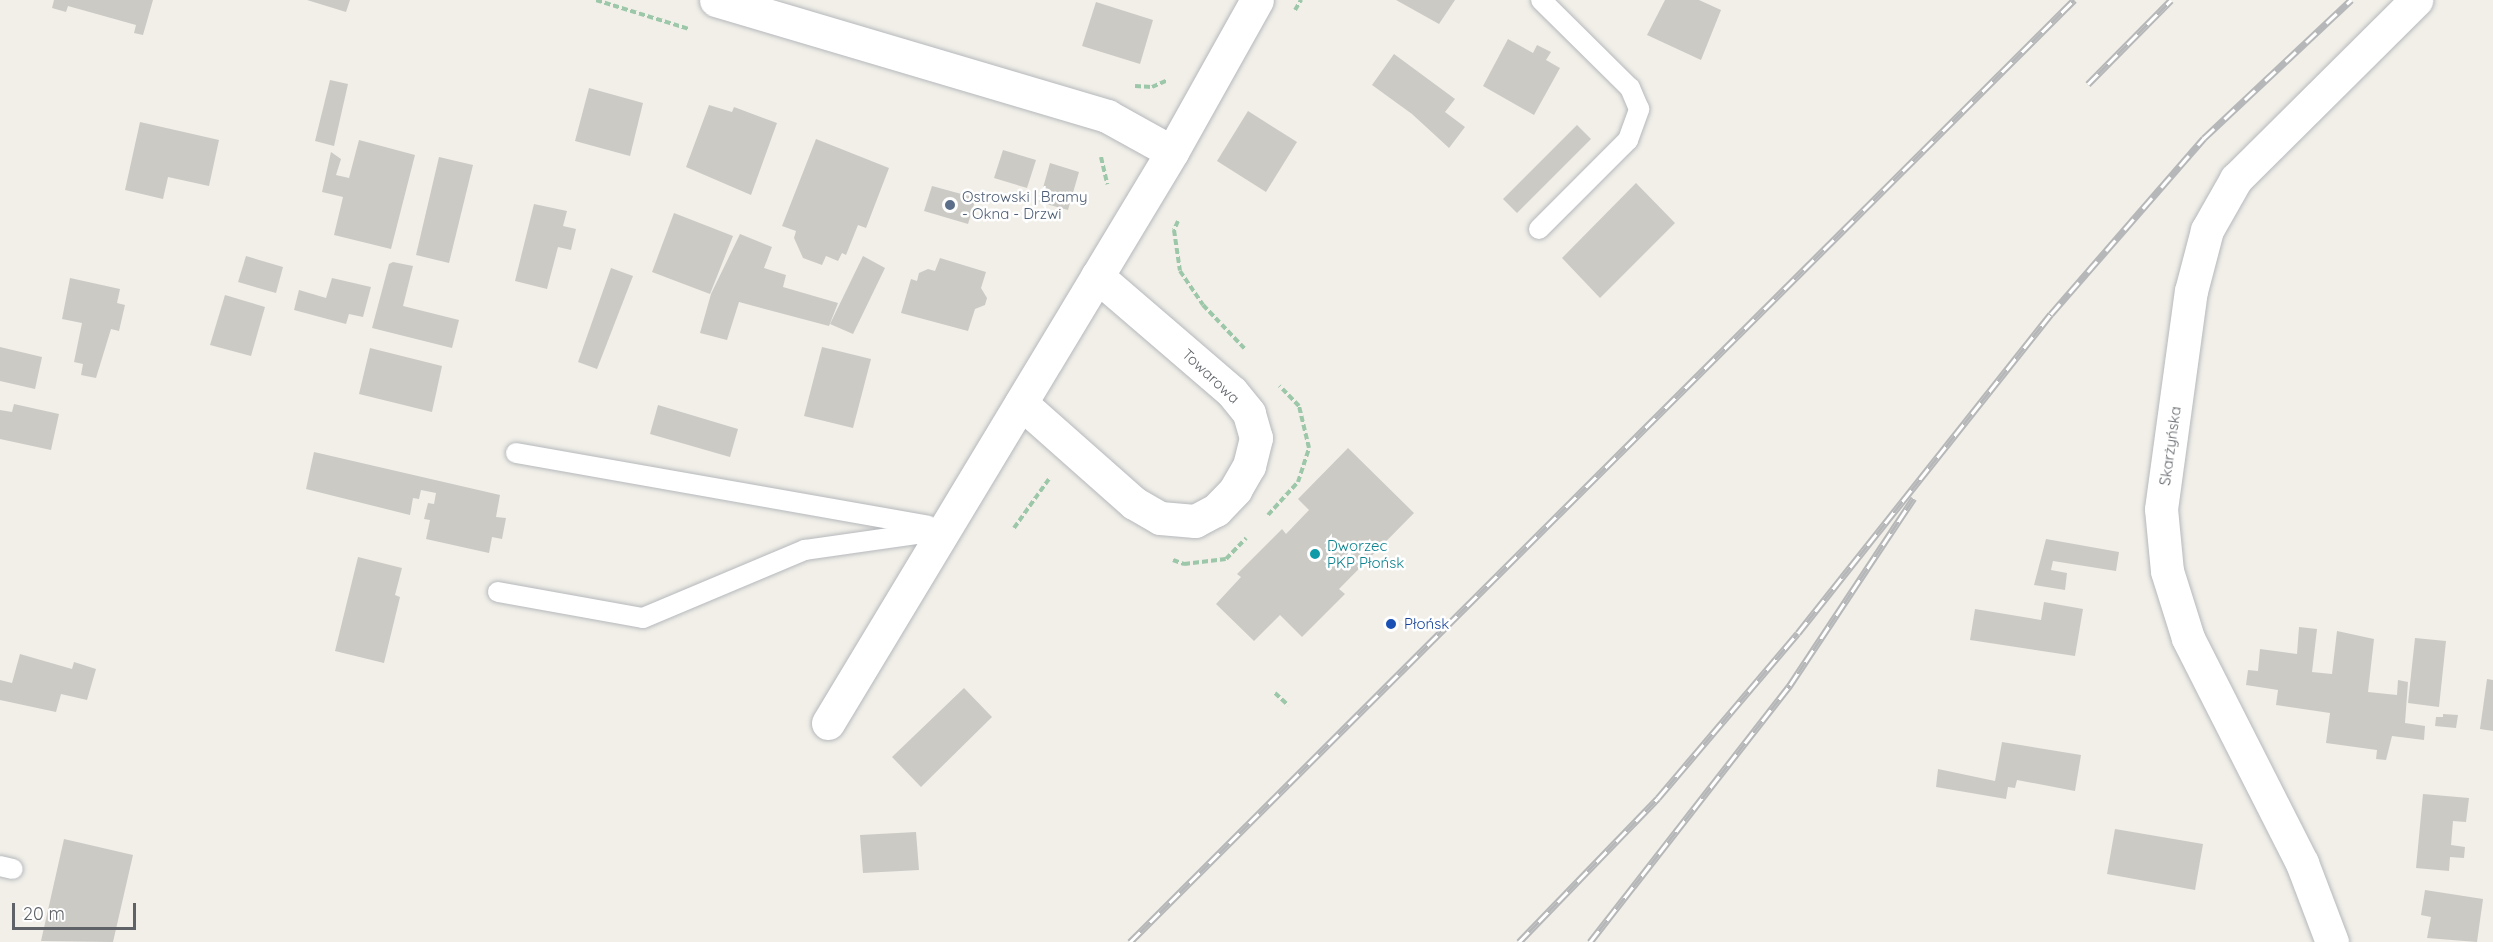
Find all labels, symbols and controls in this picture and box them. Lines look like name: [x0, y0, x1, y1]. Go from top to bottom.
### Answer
place label: Ostrowski | Bramy - Okna - Drzwi: [962, 187, 1087, 222]
marker: Ostrowski | Bramy - Okna - Drzwi: [943, 198, 957, 212]
street label: Towarowa: [1179, 345, 1243, 407]
street label: Skarżyńska: [2156, 405, 2184, 487]
place label: Dworzec PKP Płońsk: [1327, 536, 1404, 571]
marker: Dworzec PKP Płońsk: [1308, 547, 1322, 561]
marker: Płońsk: [1382, 615, 1400, 633]
place label: Płońsk: [1404, 615, 1449, 633]
scale bar: [15, 891, 140, 929]
text: 20 m: [23, 902, 65, 925]

